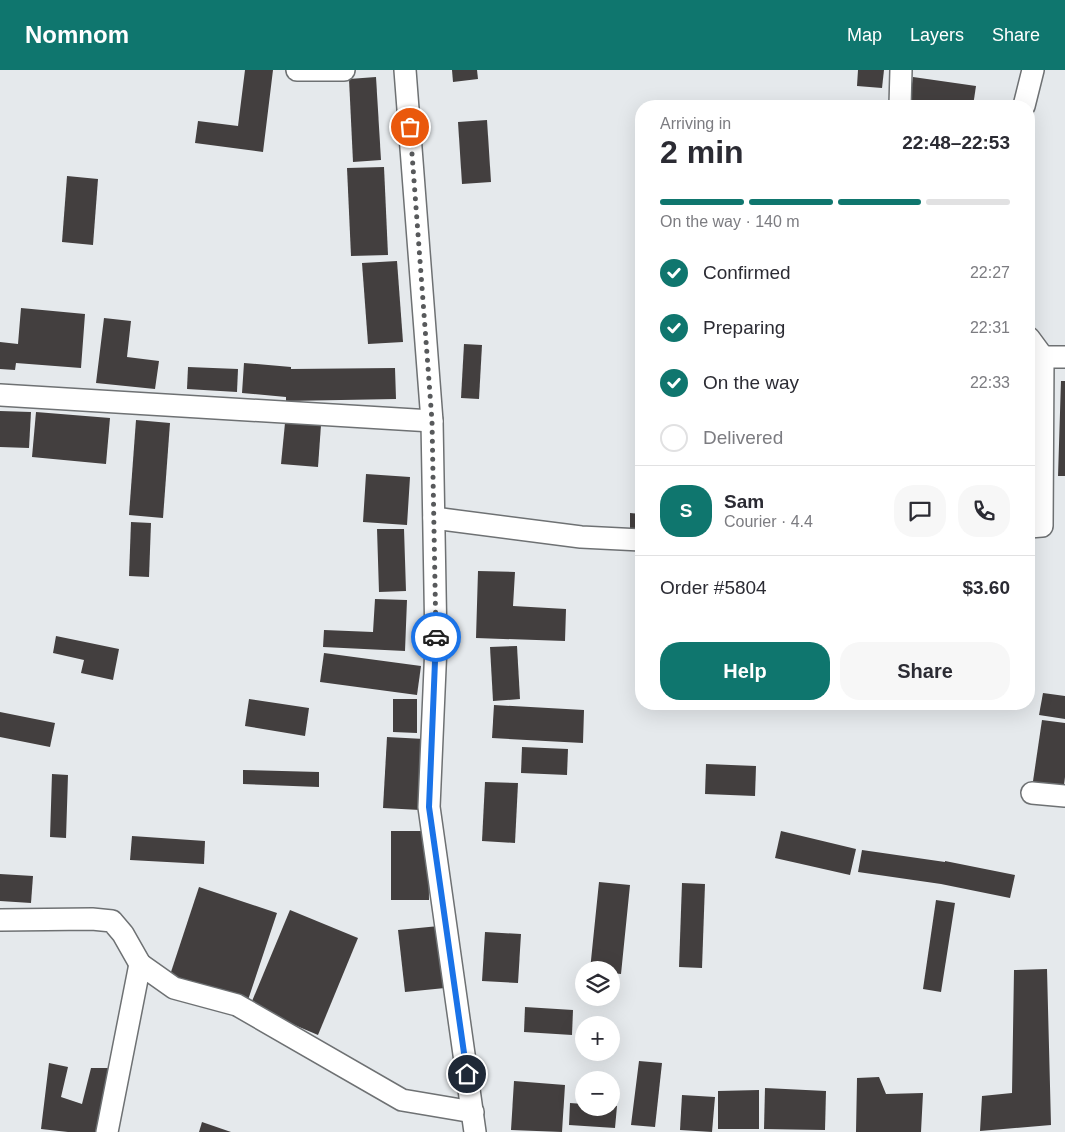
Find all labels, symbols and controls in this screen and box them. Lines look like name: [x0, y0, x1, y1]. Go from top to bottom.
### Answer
text: Nomnom: [25, 21, 129, 48]
text: Map: [847, 25, 882, 45]
text: Layers: [910, 25, 964, 45]
text: Share: [992, 25, 1040, 45]
pin: [389, 106, 431, 148]
icon: bag: [396, 113, 424, 141]
text: Arriving in: [660, 115, 731, 132]
text: 22:48–22:53: [902, 132, 1010, 153]
text: 2 min: [660, 134, 744, 170]
text: On the way · 140 m: [660, 213, 800, 230]
icon: check: [660, 259, 688, 287]
text: Confirmed: [703, 262, 791, 283]
text: 22:27: [970, 264, 1010, 281]
icon: check: [660, 314, 688, 342]
text: Preparing: [703, 317, 785, 338]
text: 22:31: [970, 319, 1010, 336]
icon: check: [660, 369, 688, 397]
text: On the way: [703, 372, 799, 393]
text: 22:33: [970, 374, 1010, 391]
text: Delivered: [703, 427, 783, 448]
button: chat: [894, 485, 946, 537]
button: phone: [958, 485, 1010, 537]
text: Sam: [724, 491, 764, 512]
text: S: [680, 500, 692, 521]
text: Courier · 4.4: [724, 513, 813, 530]
text: Order #5804: [660, 577, 767, 598]
text: $3.60: [962, 577, 1010, 598]
courier: [411, 612, 461, 662]
icon: car: [422, 623, 450, 651]
button: Help: [660, 642, 830, 700]
button: Share: [840, 642, 1010, 700]
map controls: [575, 961, 620, 1116]
button: layers: [575, 961, 620, 1006]
button: +: [575, 1016, 620, 1061]
pin: [446, 1053, 488, 1095]
icon: home: [453, 1060, 481, 1088]
button: −: [575, 1071, 620, 1116]

